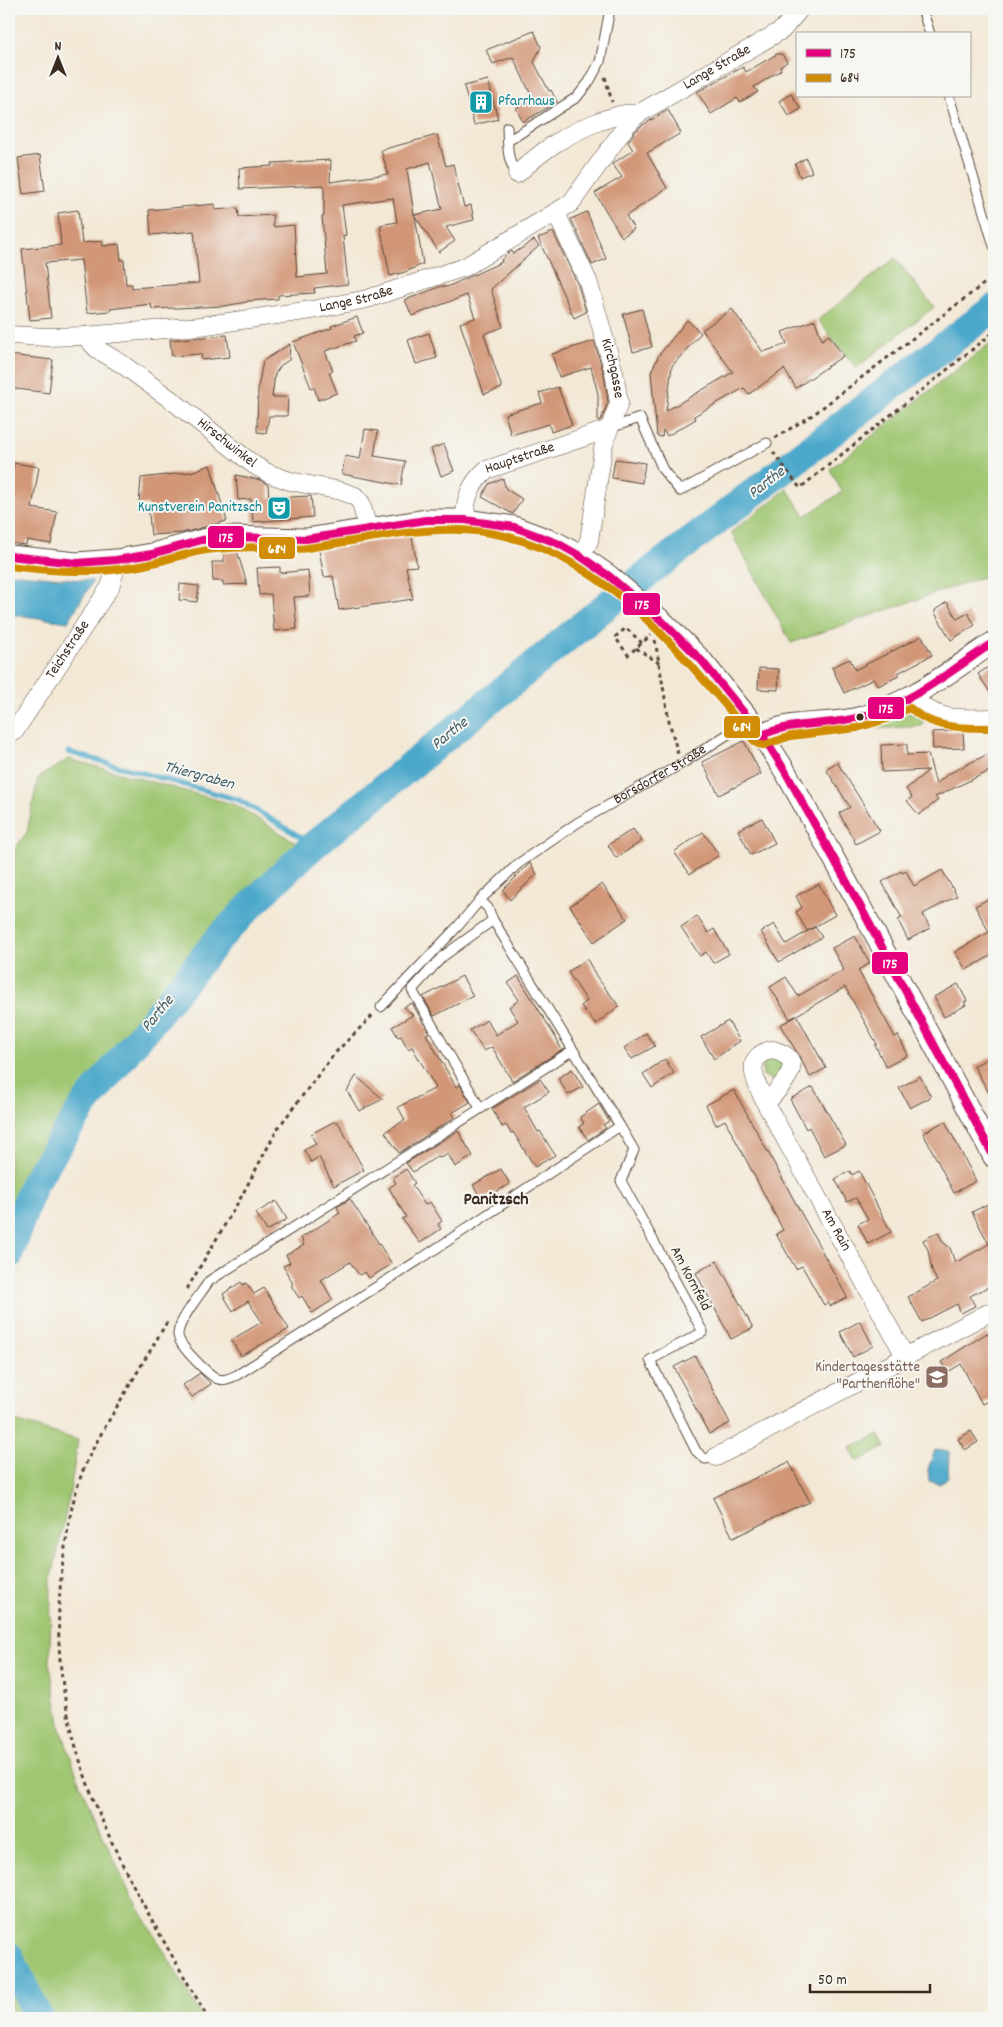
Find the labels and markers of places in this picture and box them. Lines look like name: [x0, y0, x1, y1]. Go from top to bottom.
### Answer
building icon: Pfarrhaus: [468, 89, 494, 115]
place label: Pfarrhaus: [498, 91, 555, 113]
theatre icon: Kunstverein Panitzsch: [266, 495, 292, 521]
place label: Kunstverein Panitzsch: [138, 497, 262, 519]
unlabelled marker: [855, 712, 865, 722]
place label: Kindertagesstätte "Parthenflöhe": [815, 1357, 920, 1396]
school or university icon: Kindertagesstätte "Parthenflöhe": [924, 1364, 950, 1390]

